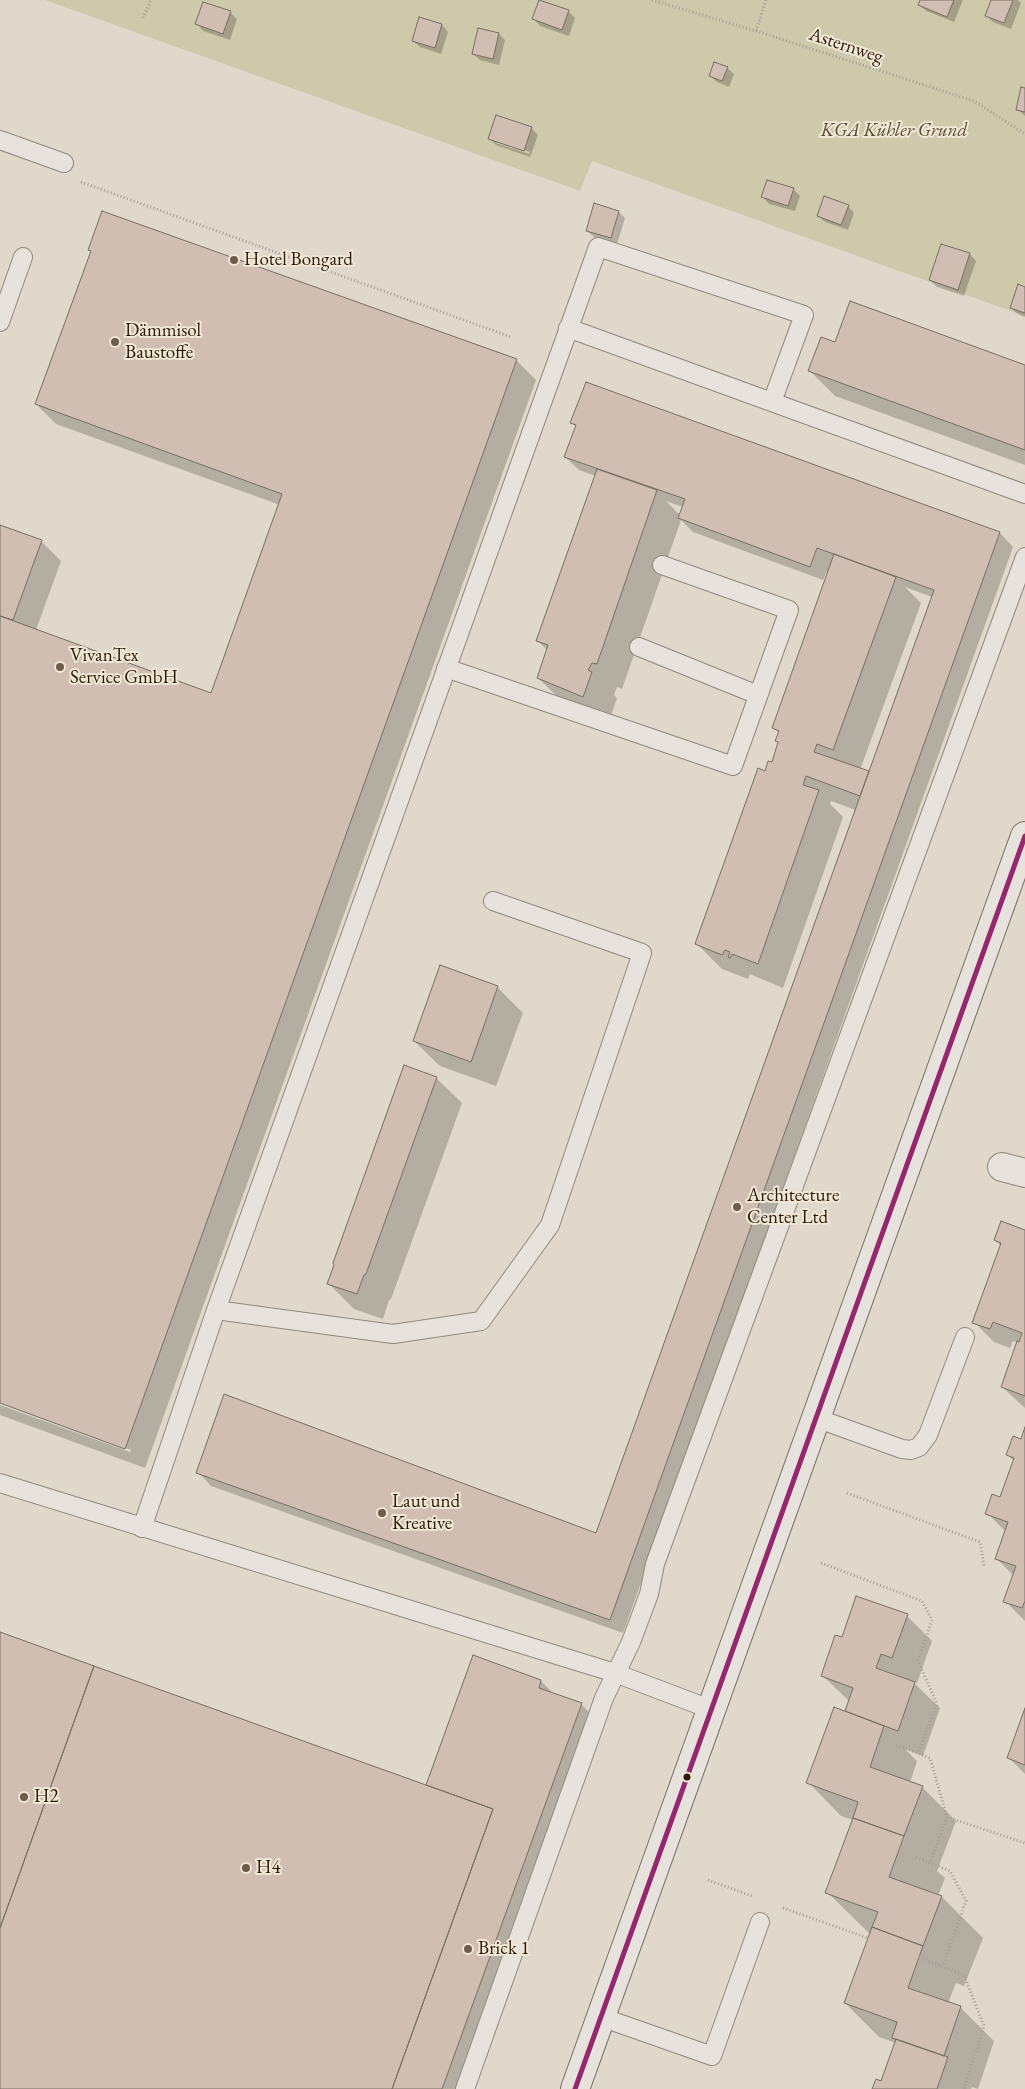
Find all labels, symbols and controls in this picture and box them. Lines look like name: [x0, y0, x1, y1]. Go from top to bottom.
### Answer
street label: Asternweg: [806, 23, 886, 69]
park label: KGA Kühler Grund: [821, 120, 967, 142]
place label: Hotel Bongard: [244, 249, 353, 271]
marker: Hotel Bongard: [228, 254, 240, 266]
place label: Dämmisol Baustoffe: [125, 320, 201, 364]
marker: Dämmisol Baustoffe: [109, 336, 121, 348]
place label: VivanTex Service GmbH: [70, 645, 178, 689]
marker: VivanTex Service GmbH: [54, 661, 66, 673]
place label: Architecture Center Ltd: [747, 1185, 839, 1229]
marker: Architecture Center Ltd: [731, 1201, 743, 1213]
place label: Laut und Kreative: [392, 1491, 460, 1535]
marker: Laut und Kreative: [376, 1507, 388, 1519]
unlabelled marker: [682, 1772, 692, 1782]
place label: H2: [34, 1786, 59, 1808]
marker: H2: [18, 1791, 30, 1803]
place label: H4: [256, 1857, 281, 1879]
marker: H4: [240, 1862, 252, 1874]
place label: Brick 1: [478, 1938, 530, 1960]
marker: Brick 1: [462, 1943, 474, 1955]

